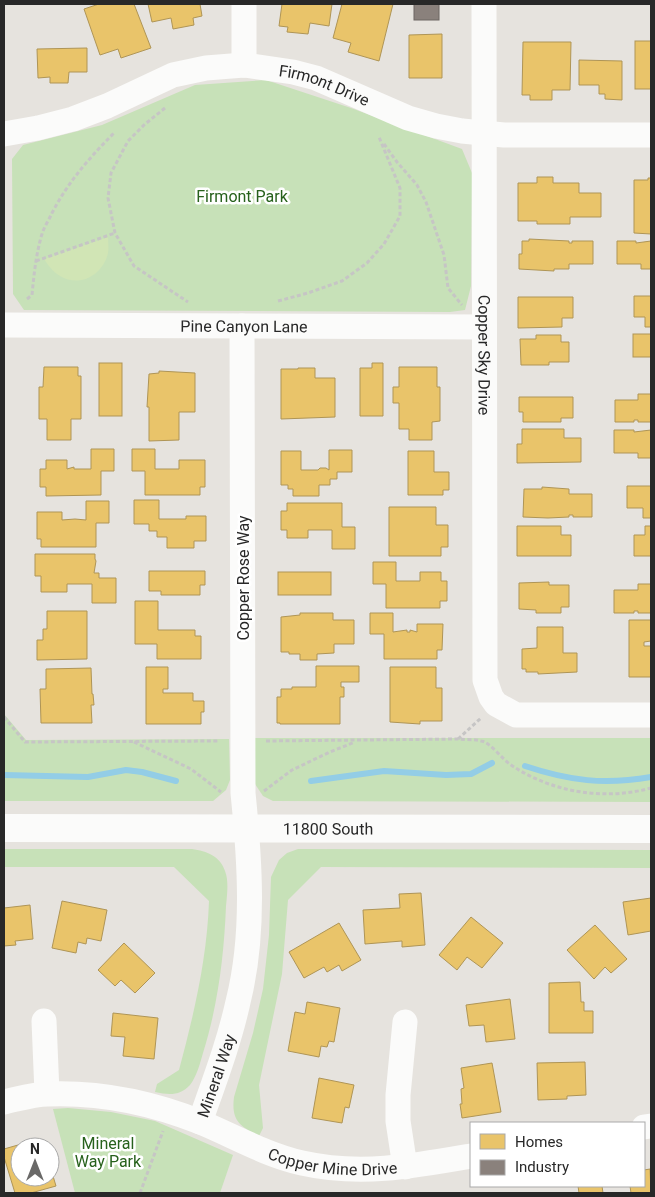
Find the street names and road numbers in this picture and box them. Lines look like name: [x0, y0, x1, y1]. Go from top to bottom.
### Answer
street label: Firmont Drive: [278, 61, 373, 110]
street label: Copper Sky Drive: [475, 295, 494, 415]
street label: Pine Canyon Lane: [180, 316, 308, 336]
street label: Copper Rose Way: [234, 515, 253, 641]
street label: 11800 South: [283, 819, 373, 838]
street label: Mineral Way: [193, 1031, 239, 1120]
street label: Copper Mine Drive: [265, 1144, 398, 1179]

